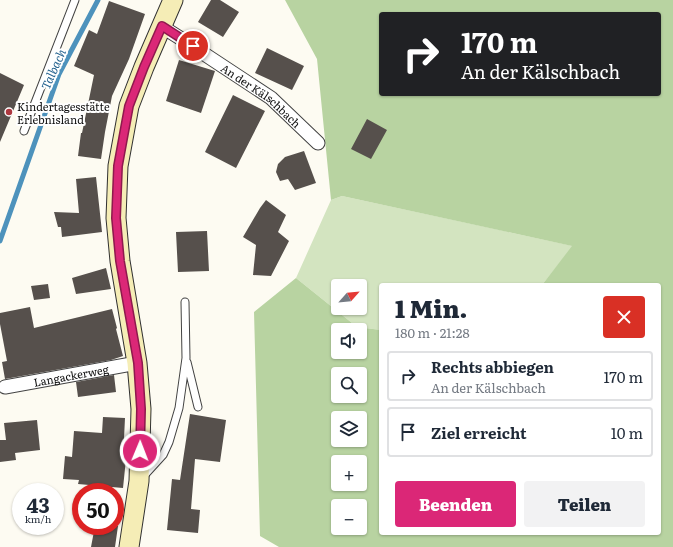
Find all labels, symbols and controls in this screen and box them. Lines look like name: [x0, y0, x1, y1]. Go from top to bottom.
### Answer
text: 170 m: [461, 20, 538, 62]
icon: right: [395, 28, 447, 80]
pin: [176, 29, 210, 63]
icon: arrive: [182, 35, 204, 57]
water label: Talbach: [36, 46, 70, 92]
text: An der Kälschbach: [461, 58, 620, 85]
street label: An der Kälschbach: [218, 59, 305, 131]
place label: Kindertagesstätte Erlebnisland: [17, 98, 110, 127]
marker: Kindertagesstätte Erlebnisland: [4, 107, 14, 117]
north arrow: [331, 279, 367, 315]
map controls: [331, 279, 367, 535]
text: 1 Min.: [395, 290, 467, 325]
button: close: [603, 296, 645, 338]
button: sound: [331, 323, 367, 359]
text: 180 m · 21:28: [395, 323, 470, 342]
text: Rechts abbiegen: [431, 355, 554, 378]
street label: Langackerweg: [32, 360, 111, 390]
icon: right: [397, 365, 419, 387]
text: 170 m: [604, 365, 643, 388]
button: search: [331, 367, 367, 403]
text: An der Kälschbach: [431, 378, 546, 397]
button: layers: [331, 411, 367, 447]
icon: arrive: [397, 421, 419, 443]
text: Ziel erreicht: [431, 421, 526, 444]
text: 10 m: [611, 421, 643, 444]
position arrow: [119, 430, 161, 472]
button: +: [331, 455, 367, 491]
button: Beenden: [395, 481, 516, 527]
button: Teilen: [524, 481, 645, 527]
speed limit sign: 50: [72, 483, 124, 535]
text: 43: [26, 489, 50, 519]
button: −: [331, 499, 367, 535]
text: km/h: [25, 511, 51, 526]

